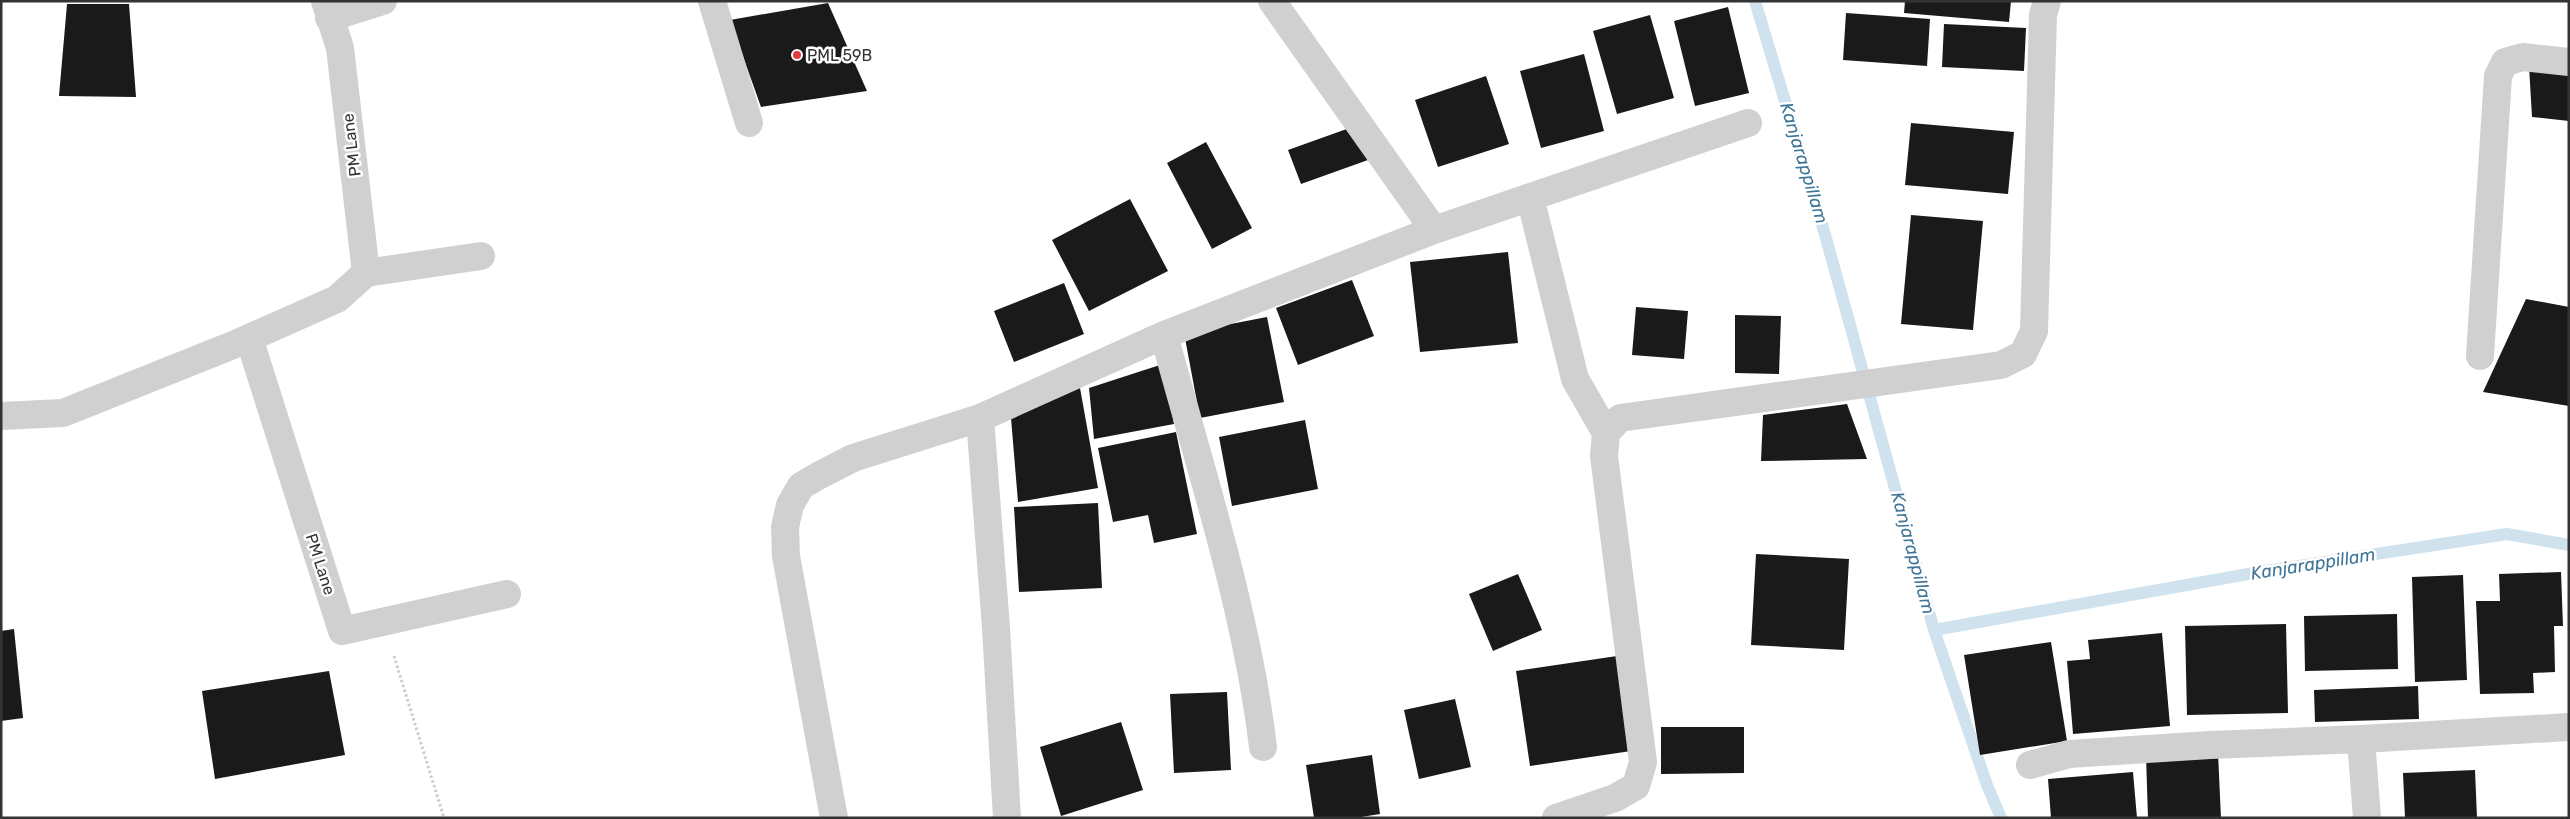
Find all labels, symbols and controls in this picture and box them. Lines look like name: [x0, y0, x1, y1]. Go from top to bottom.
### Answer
place label: PML 59B: [807, 46, 872, 65]
marker: PML 59B: [791, 49, 803, 61]
water label: Kanjarappillam: [1775, 100, 1833, 226]
street label: PM Lane: [338, 112, 365, 178]
water label: Kanjarappillam: [1886, 489, 1940, 617]
street label: PM Lane: [302, 531, 339, 597]
water label: Kanjarappillam: [2249, 543, 2377, 585]

